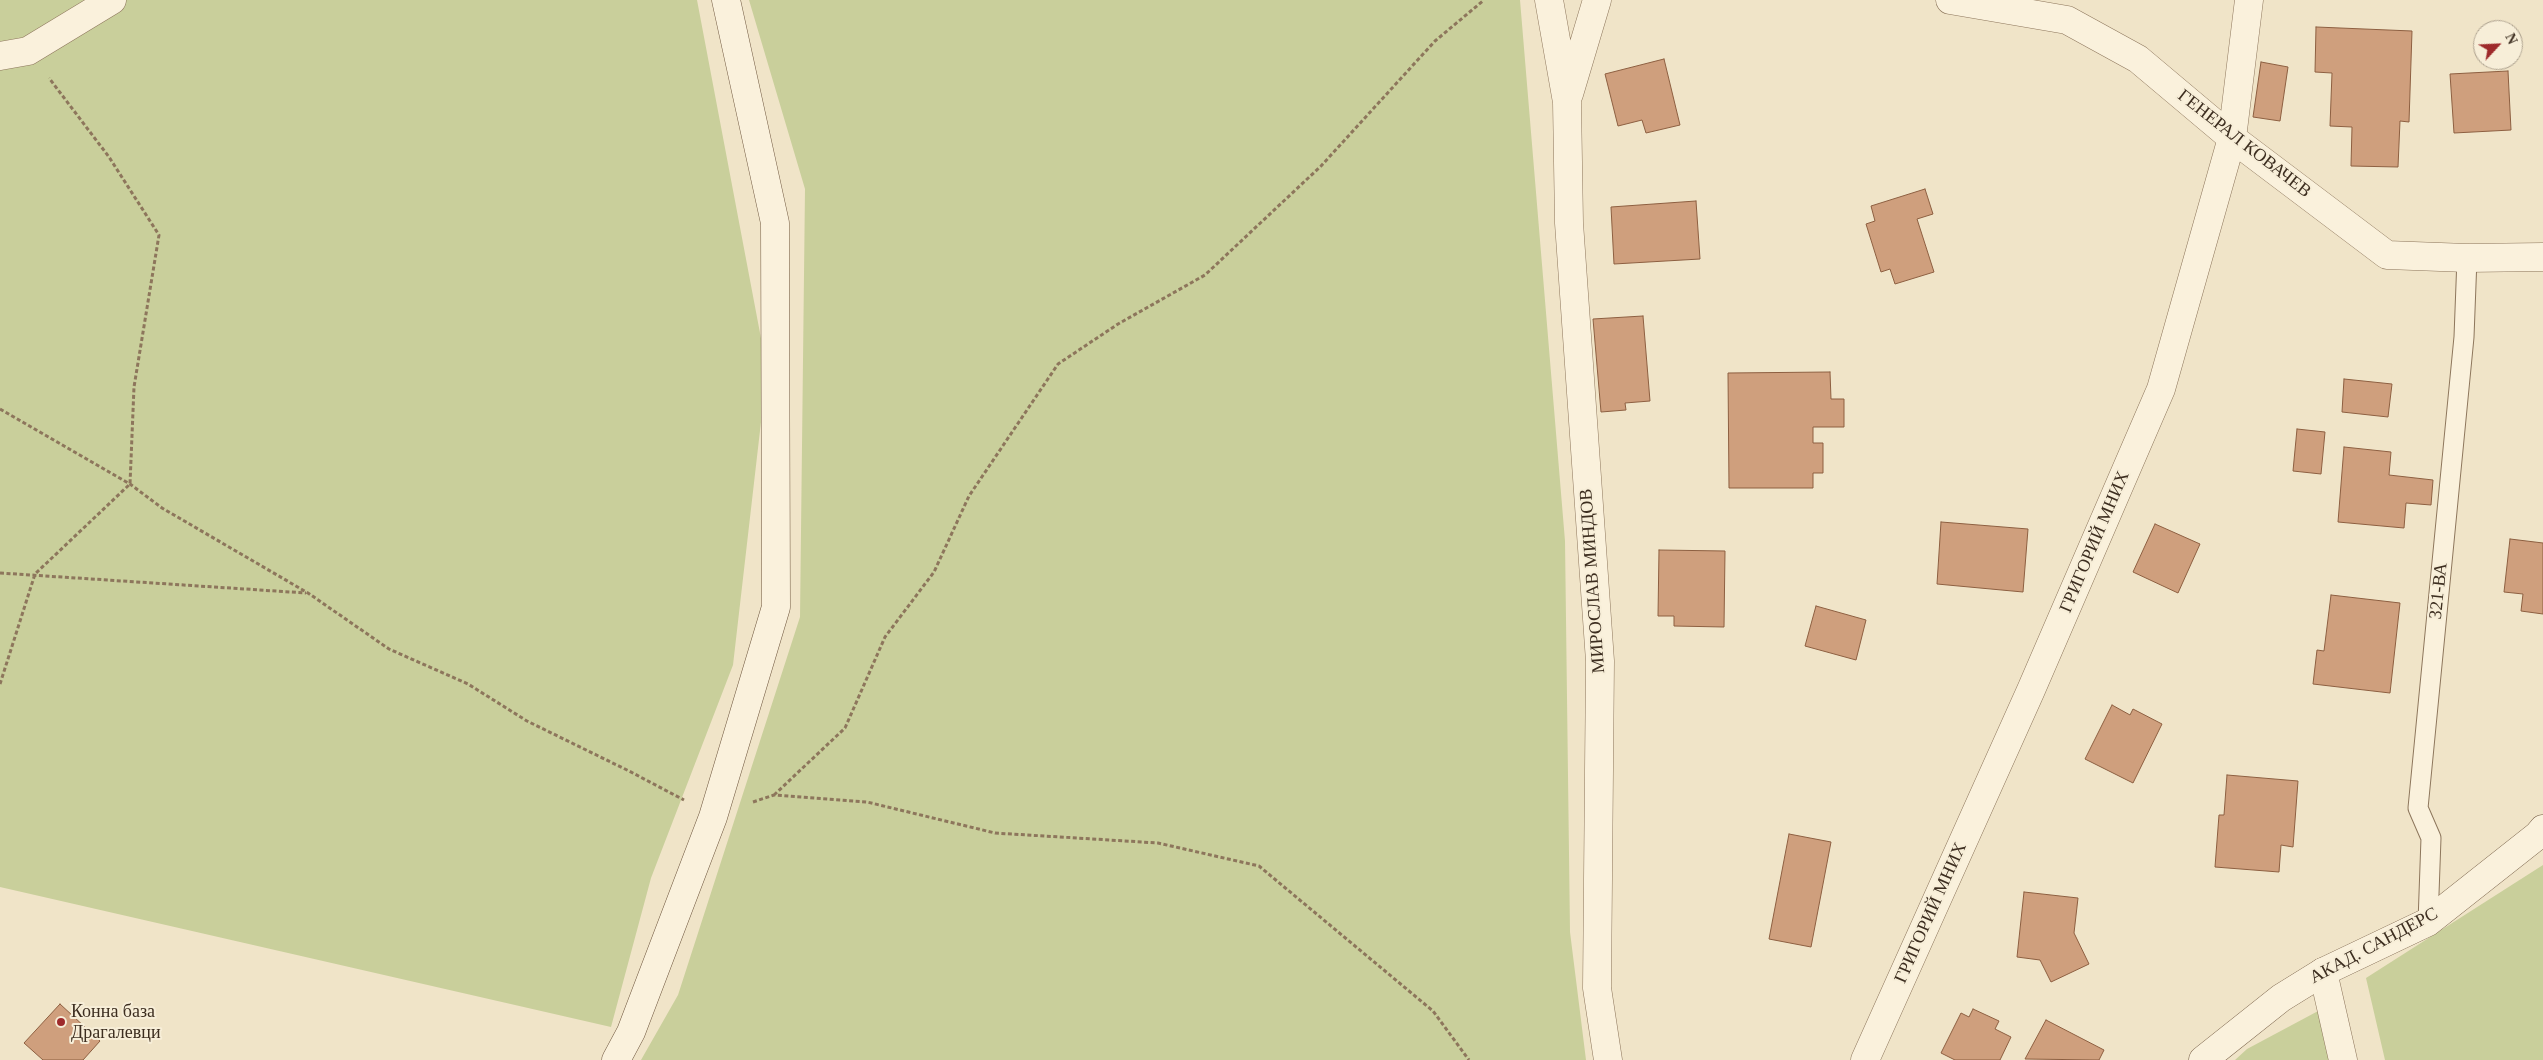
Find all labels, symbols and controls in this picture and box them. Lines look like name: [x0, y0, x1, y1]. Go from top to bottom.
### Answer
north arrow: [2473, 20, 2523, 70]
text: N: [2502, 31, 2520, 47]
street label: ГЕНЕРАЛ КОВАЧЕВ: [2173, 85, 2315, 203]
street label: ГРИГОРИЙ МНИХ: [2055, 468, 2135, 616]
street label: МИРОСЛАВ МИНДОВ: [1576, 488, 1610, 674]
street label: 321-ВА: [2425, 562, 2453, 620]
street label: ГРИГОРИЙ МНИХ: [1890, 839, 1972, 987]
street label: АКАД. САНДЕРС: [2306, 903, 2442, 989]
place label: Конна база Драгалевци: [71, 1001, 161, 1044]
marker: Конна база Драгалевци: [55, 1016, 67, 1028]

